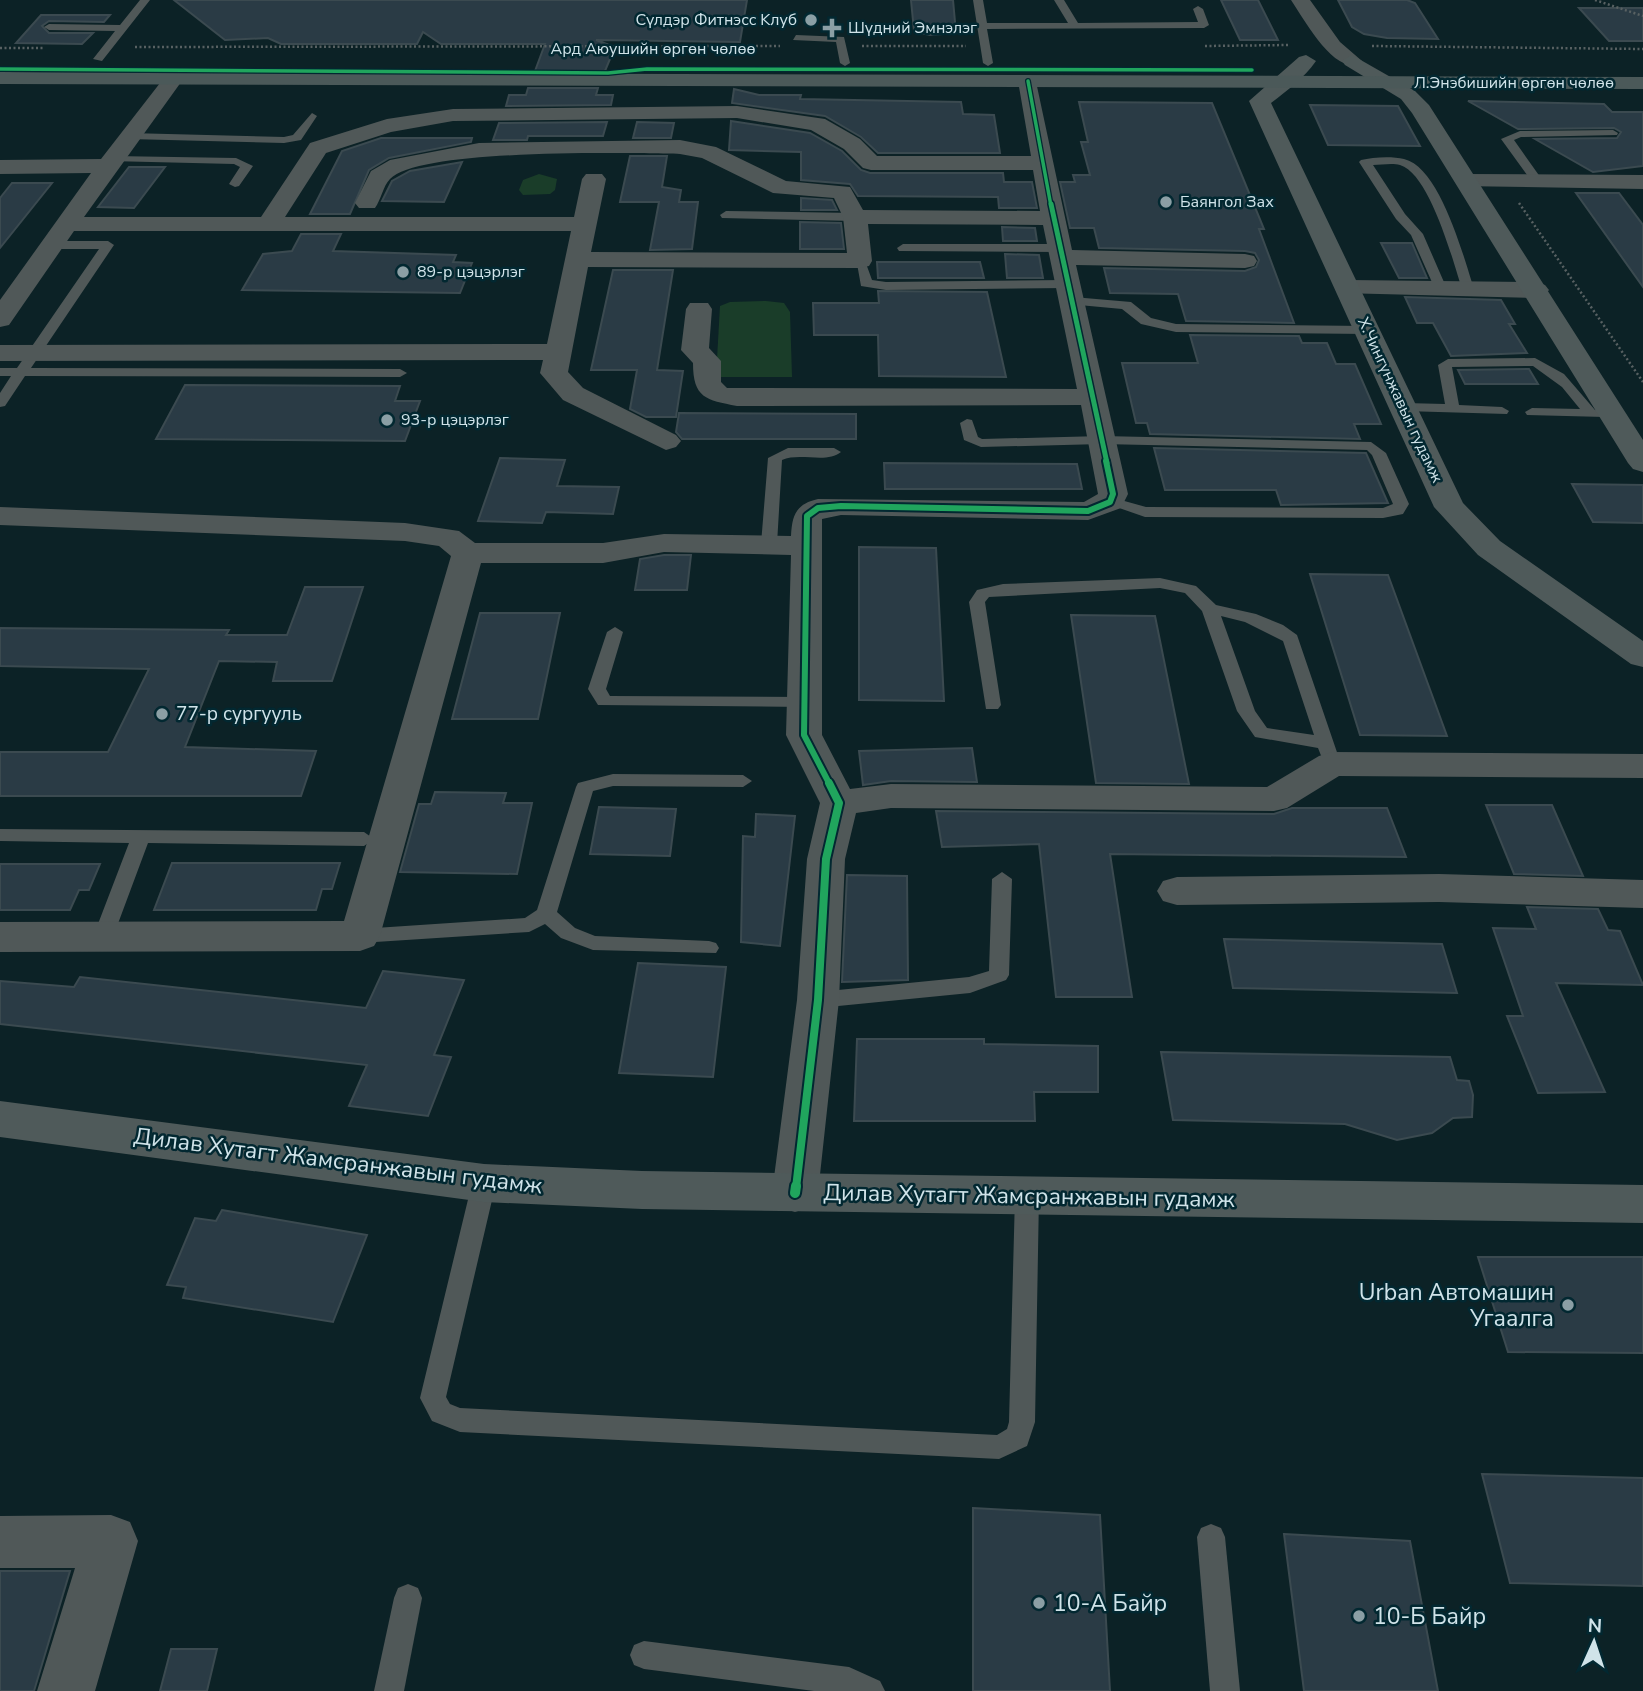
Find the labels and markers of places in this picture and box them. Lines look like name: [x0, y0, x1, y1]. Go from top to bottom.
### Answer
place label: Сүлдэр Фитнэсс Kлуб: [636, 9, 797, 31]
marker: Сүлдэр Фитнэсс Kлуб: [803, 12, 819, 28]
place label: Шүдний Эмнэлэг: [848, 17, 977, 39]
marker: Шүдний Эмнэлэг: [822, 18, 842, 38]
place label: Баянгол Зах: [1180, 191, 1274, 213]
marker: Баянгол Зах: [1158, 194, 1174, 210]
place label: 89-р цэцэрлэг: [417, 261, 525, 283]
marker: 89-р цэцэрлэг: [395, 264, 411, 280]
place label: 93-р цэцэрлэг: [401, 409, 509, 431]
marker: 93-р цэцэрлэг: [379, 412, 395, 428]
place label: 77-р сургууль: [176, 701, 302, 727]
marker: 77-р сургууль: [154, 706, 170, 722]
place label: Urban Автомашин Угаалга: [1359, 1277, 1554, 1334]
marker: Urban Автомашин Угаалга: [1560, 1297, 1576, 1313]
place label: 10-A Байр: [1053, 1588, 1167, 1619]
marker: 10-A Байр: [1031, 1595, 1047, 1611]
place label: 10-Б Байр: [1373, 1601, 1486, 1632]
marker: 10-Б Байр: [1351, 1608, 1367, 1624]

